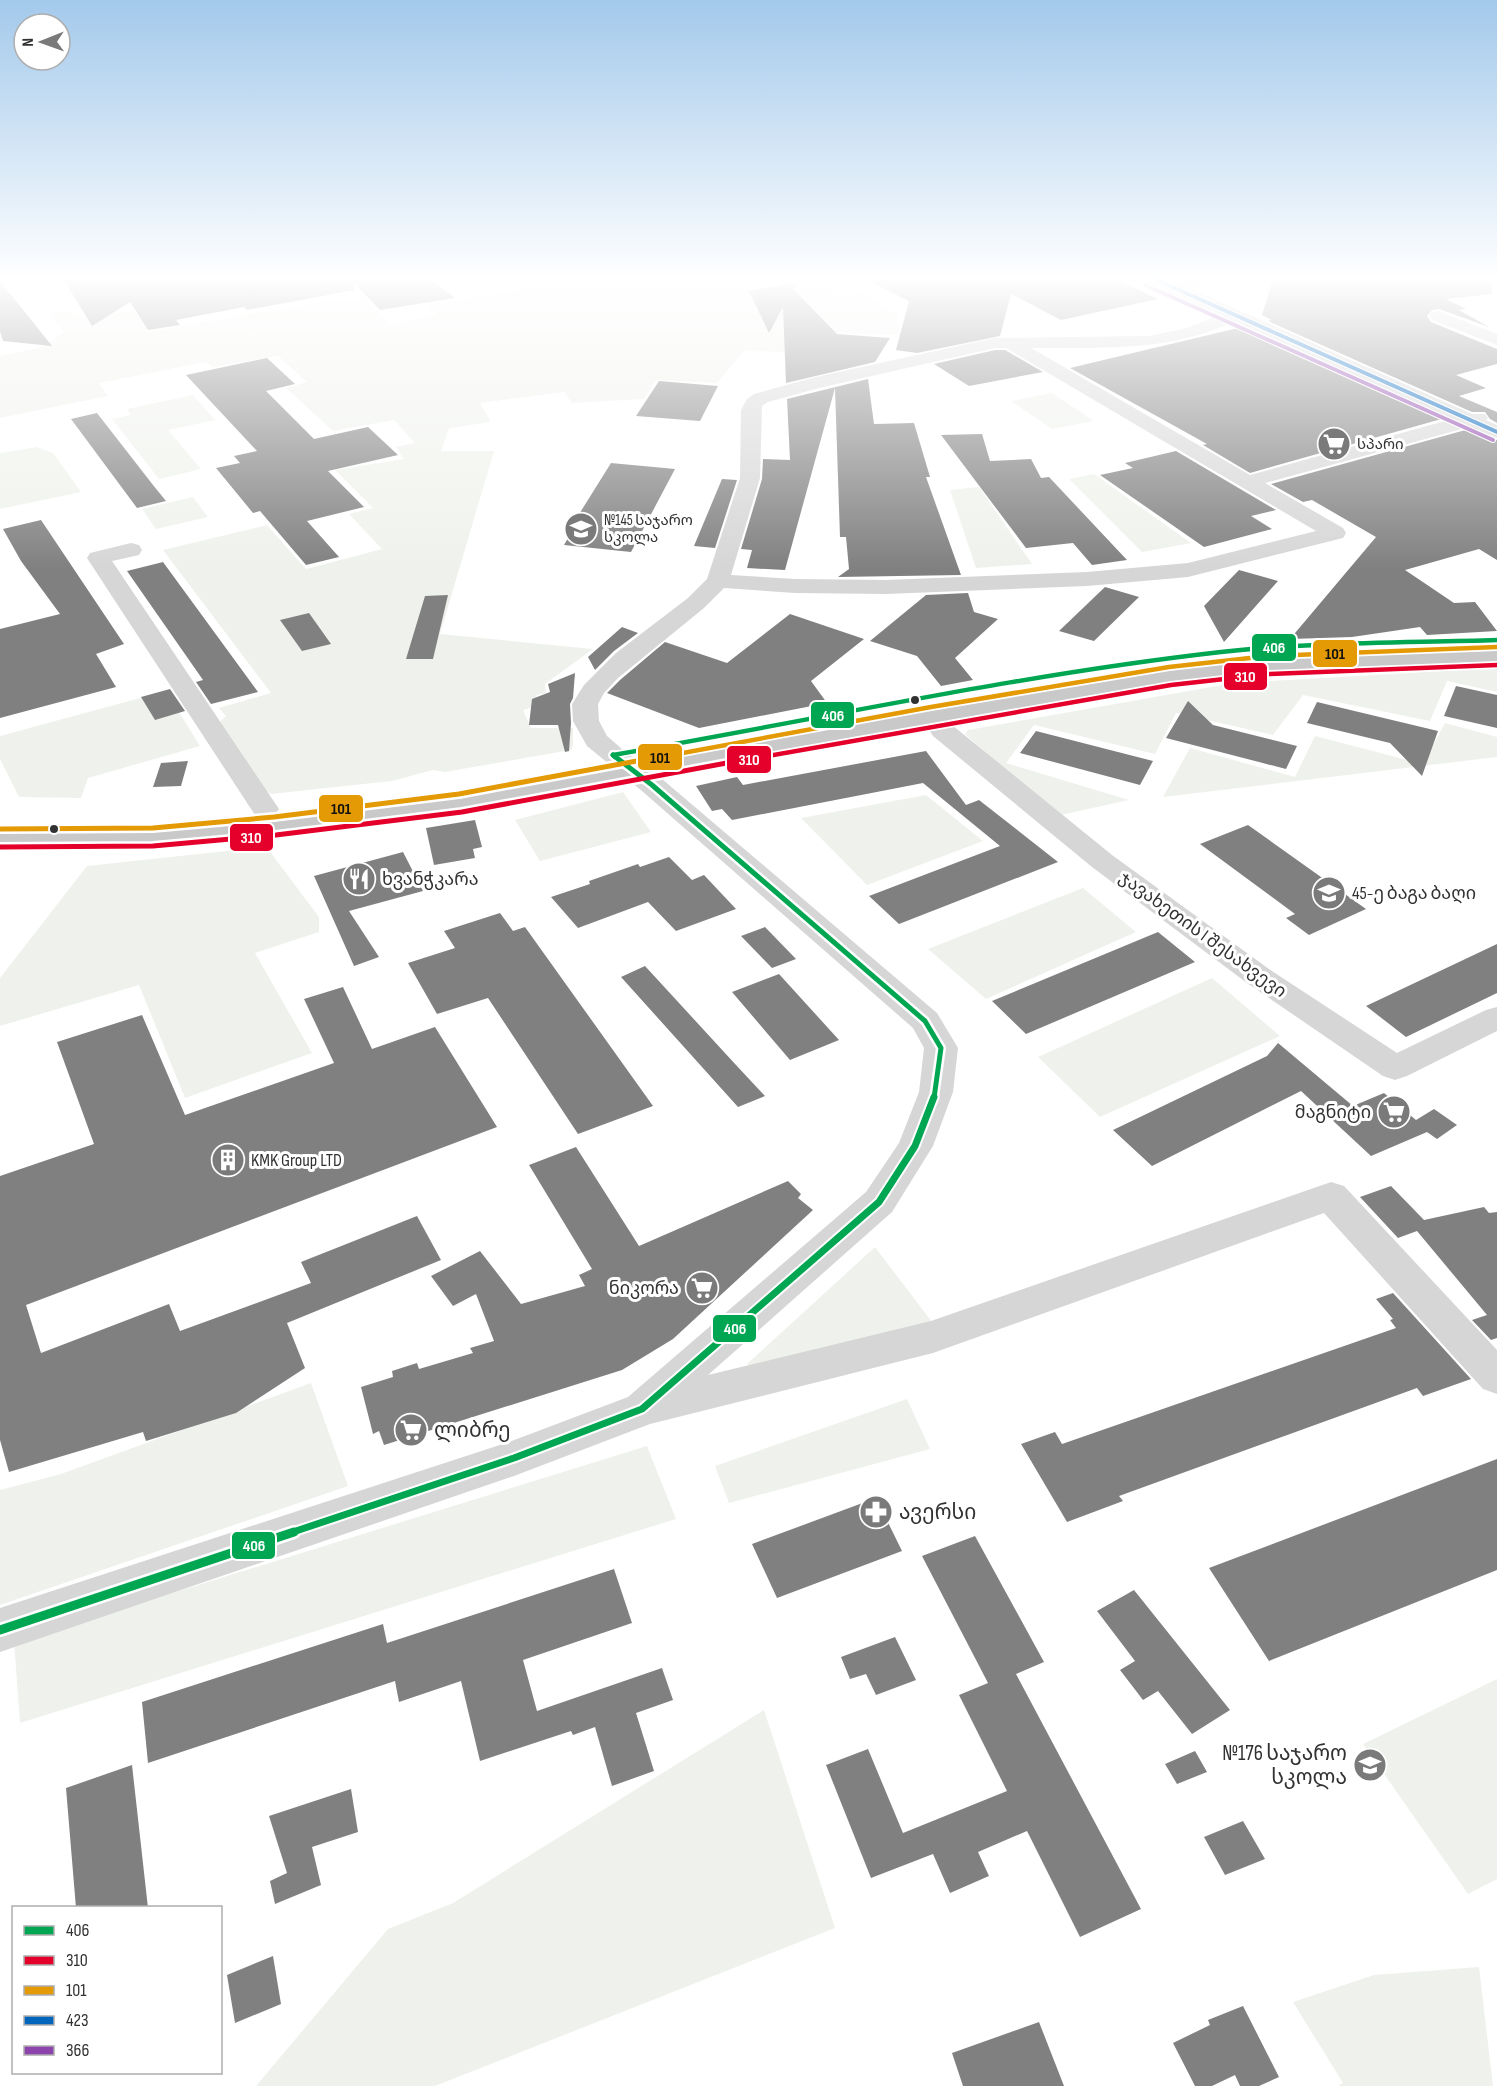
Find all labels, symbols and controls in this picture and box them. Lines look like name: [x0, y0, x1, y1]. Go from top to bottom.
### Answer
north arrow: [12, 12, 72, 72]
text: N: [19, 38, 38, 47]
supermarket icon: სპარი: [1316, 426, 1352, 462]
place label: სპარი: [1357, 435, 1404, 454]
school or university icon: №145 საჯარო სკოლა: [563, 511, 599, 547]
place label: №145 საჯარო სკოლა: [604, 511, 693, 547]
line badge: 406: [1251, 633, 1297, 662]
text: 406: [1263, 639, 1285, 658]
line badge: 101: [1312, 639, 1358, 668]
text: 101: [1325, 645, 1346, 664]
line badge: 310: [1223, 662, 1268, 691]
text: 310: [1234, 668, 1256, 687]
unlabelled marker: [909, 694, 921, 706]
line badge: 406: [810, 701, 855, 729]
text: 406: [822, 707, 844, 726]
line badge: 101: [637, 743, 683, 771]
line badge: 310: [726, 745, 772, 774]
text: 101: [650, 749, 671, 768]
text: 310: [738, 751, 760, 770]
line badge: 101: [318, 794, 364, 823]
text: 101: [331, 800, 352, 819]
unlabelled marker: [48, 823, 60, 835]
line badge: 310: [229, 823, 274, 852]
text: 310: [240, 829, 262, 848]
restaurant icon: ხვანჭკარა: [341, 861, 377, 897]
street label: ჯავახეთის I შესახვევი: [1115, 867, 1290, 1002]
place label: ხვანჭკარა: [382, 869, 479, 890]
school or university icon: 45-ე ბაგა ბაღი: [1311, 875, 1347, 911]
place label: 45-ე ბაგა ბაღი: [1352, 883, 1476, 904]
supermarket icon: მაგნიტი: [1376, 1094, 1412, 1130]
place label: მაგნიტი: [1295, 1102, 1371, 1123]
building icon: KMK Group LTD: [210, 1142, 246, 1178]
place label: KMK Group LTD: [251, 1150, 342, 1171]
supermarket icon: ნიკორა: [684, 1270, 720, 1306]
place label: ნიკორა: [609, 1278, 679, 1299]
line badge: 406: [712, 1314, 757, 1343]
text: 406: [724, 1320, 746, 1339]
supermarket icon: ლიბრე: [393, 1412, 429, 1448]
place label: ლიბრე: [434, 1418, 511, 1443]
pharmacy icon: ავერსი: [858, 1494, 894, 1530]
place label: ავერსი: [899, 1500, 976, 1525]
line badge: 406: [231, 1531, 276, 1560]
text: 406: [243, 1537, 265, 1556]
place label: №176 საჯარო სკოლა: [1222, 1741, 1347, 1790]
school or university icon: №176 საჯარო სკოლა: [1352, 1747, 1388, 1783]
legend: [12, 1906, 222, 2074]
text: 406: [66, 1920, 90, 1941]
text: 310: [66, 1950, 88, 1971]
text: 101: [66, 1980, 87, 2001]
text: 423: [66, 2010, 89, 2031]
text: 366: [66, 2040, 89, 2061]

